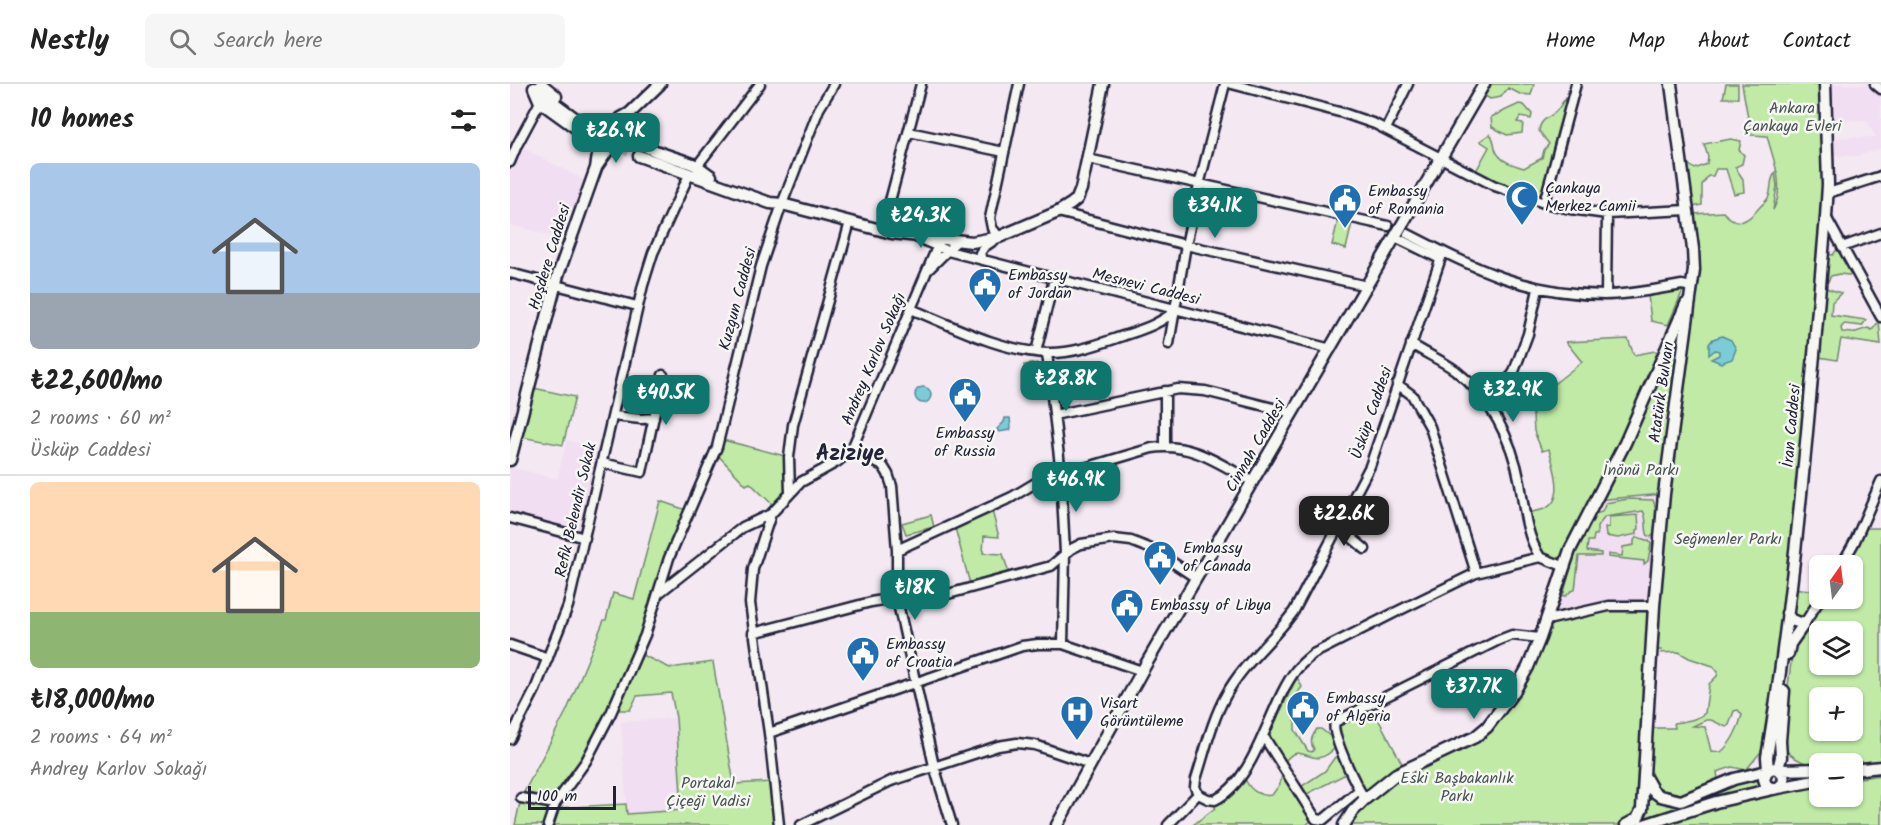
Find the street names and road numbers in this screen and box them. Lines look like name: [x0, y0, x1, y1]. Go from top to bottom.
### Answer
street label: Hoşdere Caddesi: [522, 200, 578, 313]
street label: Kuzgun Caddesi: [712, 244, 764, 353]
street label: Mesnevi Caddesi: [1089, 262, 1204, 313]
street label: Andrey Karlov Sokağı: [835, 289, 913, 429]
street label: Atatürk Bulvarı: [1643, 340, 1681, 444]
street label: Üsküp Caddesi: [1344, 362, 1400, 463]
street label: İran Caddesi: [1776, 382, 1808, 469]
street label: Cinnah Caddesi: [1219, 394, 1293, 497]
street label: Refik Belendir Sokak: [548, 440, 604, 580]

